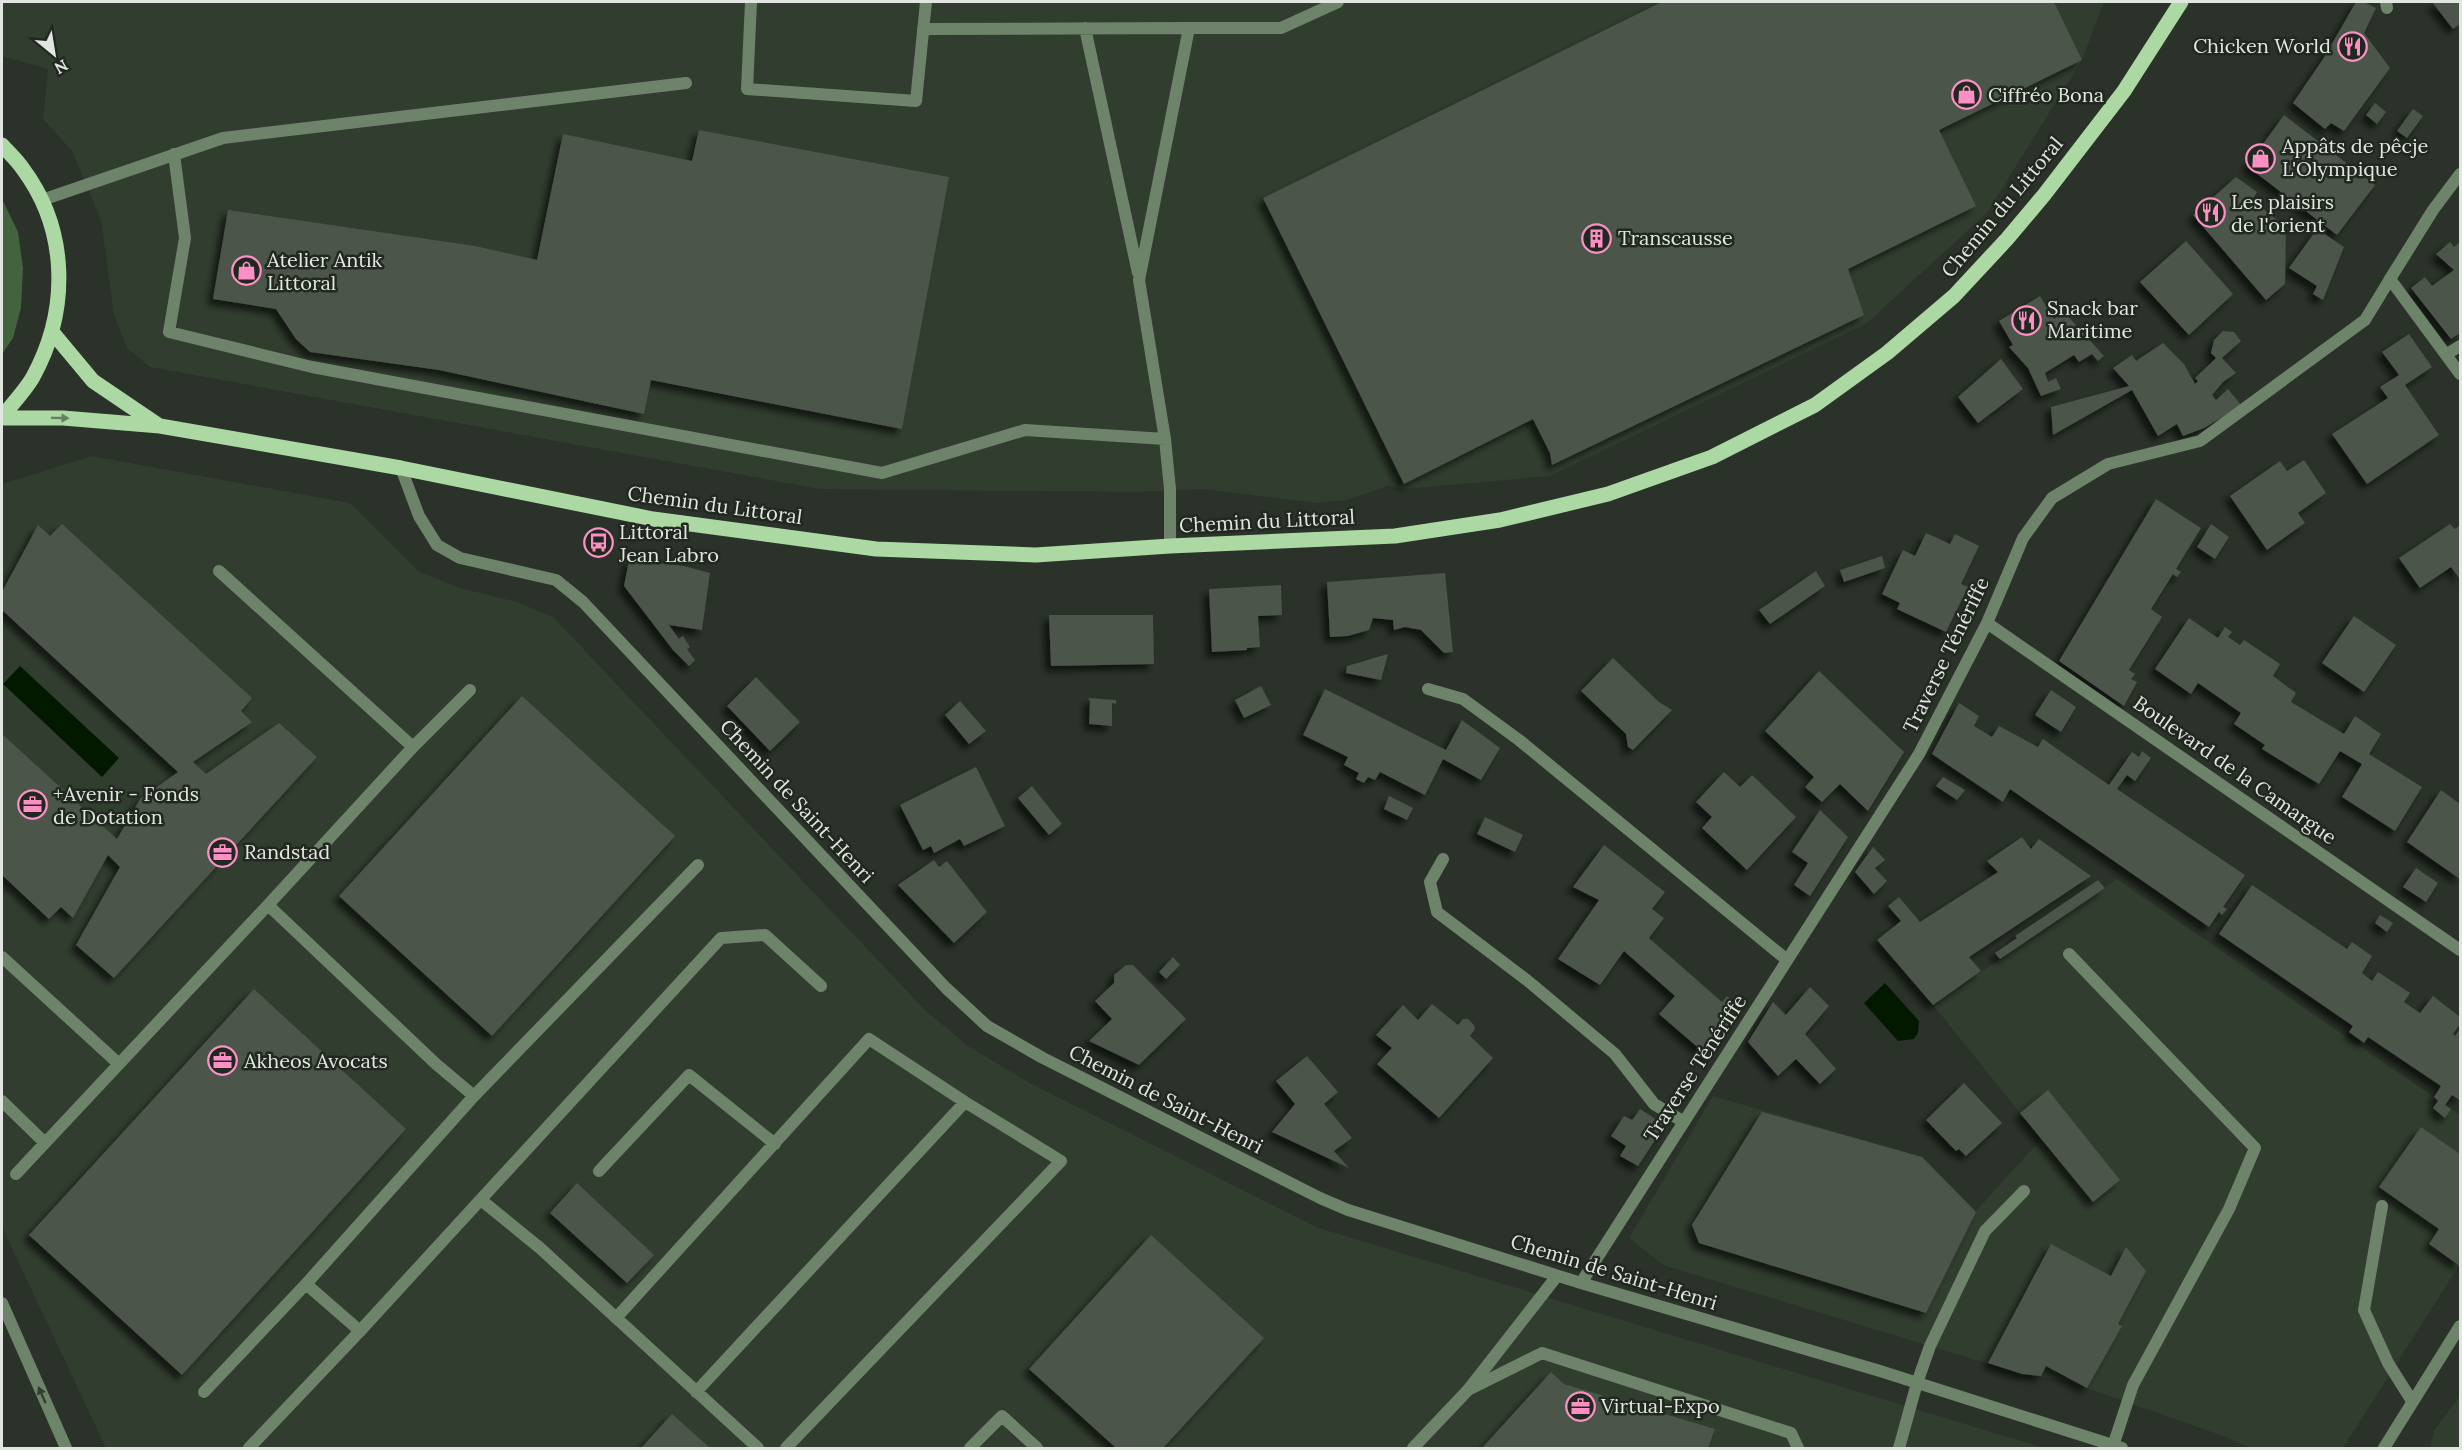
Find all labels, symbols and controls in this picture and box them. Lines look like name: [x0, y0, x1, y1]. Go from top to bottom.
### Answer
north arrow: [24, 24, 84, 84]
restaurant icon: Chicken World: [2336, 30, 2368, 62]
place label: Chicken World: [2193, 33, 2331, 58]
text: N: [51, 55, 72, 79]
shop icon: Ciffréo Bona: [1951, 79, 1983, 111]
place label: Ciffréo Bona: [1988, 82, 2104, 107]
street label: Chemin du Littoral: [1935, 131, 2068, 282]
place label: Appâts de pêcje L'Olympique: [2281, 133, 2428, 181]
shop icon: Appâts de pêcje L'Olympique: [2245, 142, 2277, 174]
place label: Les plaisirs de l'orient: [2231, 189, 2334, 237]
restaurant icon: Les plaisirs de l'orient: [2194, 197, 2226, 229]
building icon: Transcausse: [1581, 222, 1613, 254]
place label: Transcausse: [1618, 225, 1733, 250]
place label: Atelier Antik Littoral: [266, 247, 383, 295]
shop icon: Atelier Antik Littoral: [230, 255, 262, 287]
place label: Snack bar Maritime: [2047, 295, 2138, 343]
restaurant icon: Snack bar Maritime: [2010, 304, 2042, 336]
one-way arrow: [50, 413, 69, 423]
street label: Chemin du Littoral: [626, 480, 804, 529]
street label: Chemin du Littoral: [1178, 503, 1356, 538]
place label: Littoral Jean Labro: [618, 519, 719, 567]
bus stop icon: Littoral Jean Labro: [582, 527, 614, 559]
street label: Traverse Ténériffe: [1897, 573, 1994, 737]
street label: Boulevard de la Camargue: [2129, 690, 2342, 849]
street label: Chemin de Saint-Henri: [715, 714, 880, 888]
place label: +Avenir - Fonds de Dotation: [53, 781, 199, 829]
office icon: +Avenir - Fonds de Dotation: [16, 789, 48, 821]
office icon: Randstad: [207, 836, 239, 868]
place label: Randstad: [244, 839, 330, 864]
street label: Traverse Ténériffe: [1638, 989, 1752, 1146]
street label: Chemin de Saint-Henri: [1065, 1039, 1268, 1158]
office icon: Akheos Avocats: [207, 1045, 239, 1077]
place label: Akheos Avocats: [243, 1048, 388, 1073]
street label: Chemin de Saint-Henri: [1508, 1228, 1720, 1315]
one-way arrow: [37, 1386, 47, 1404]
office icon: Virtual-Expo: [1564, 1390, 1596, 1422]
place label: Virtual-Expo: [1600, 1393, 1720, 1418]

